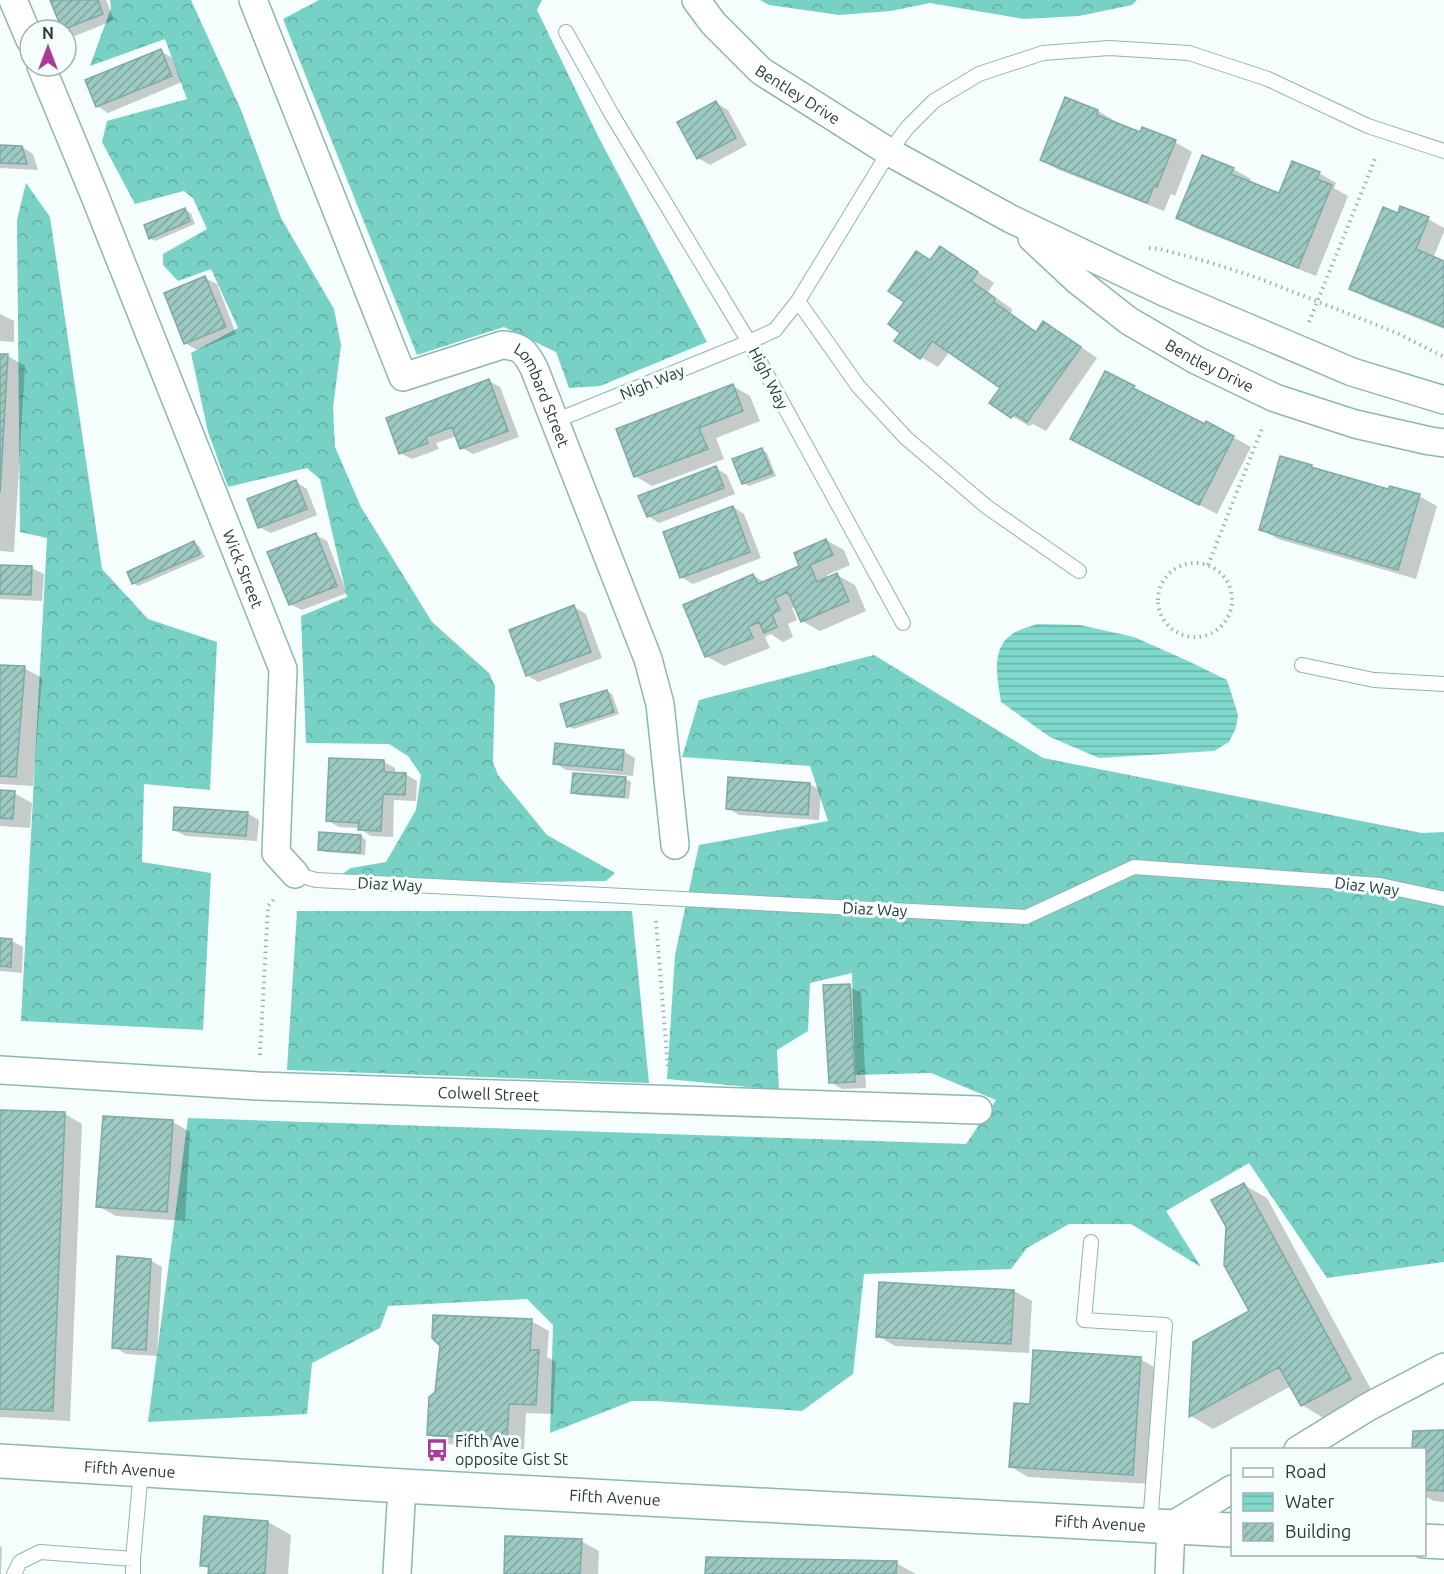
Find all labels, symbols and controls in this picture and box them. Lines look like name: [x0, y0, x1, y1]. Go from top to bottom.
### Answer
north arrow: [18, 18, 78, 78]
text: N: [42, 24, 54, 42]
street label: Bentley Drive: [752, 61, 843, 128]
street label: Bentley Drive: [1162, 335, 1257, 395]
street label: Lombard Street: [511, 339, 573, 450]
street label: High Way: [746, 344, 792, 412]
street label: Nigh Way: [617, 361, 687, 403]
street label: Wick Street: [219, 527, 267, 611]
street label: Diaz Way: [357, 873, 423, 895]
street label: Diaz Way: [1334, 873, 1401, 899]
street label: Diaz Way: [842, 898, 908, 920]
street label: Colwell Street: [437, 1083, 540, 1104]
place label: Fifth Ave opposite Gist St: [455, 1432, 569, 1468]
bus stop icon: Fifth Ave opposite Gist St: [424, 1437, 450, 1463]
legend: [1231, 1448, 1426, 1556]
street label: Fifth Avenue: [84, 1457, 176, 1481]
text: Road: [1285, 1461, 1327, 1481]
street label: Fifth Avenue: [569, 1486, 661, 1509]
text: Water: [1285, 1491, 1335, 1511]
street label: Fifth Avenue: [1054, 1512, 1146, 1534]
text: Building: [1285, 1521, 1351, 1541]

